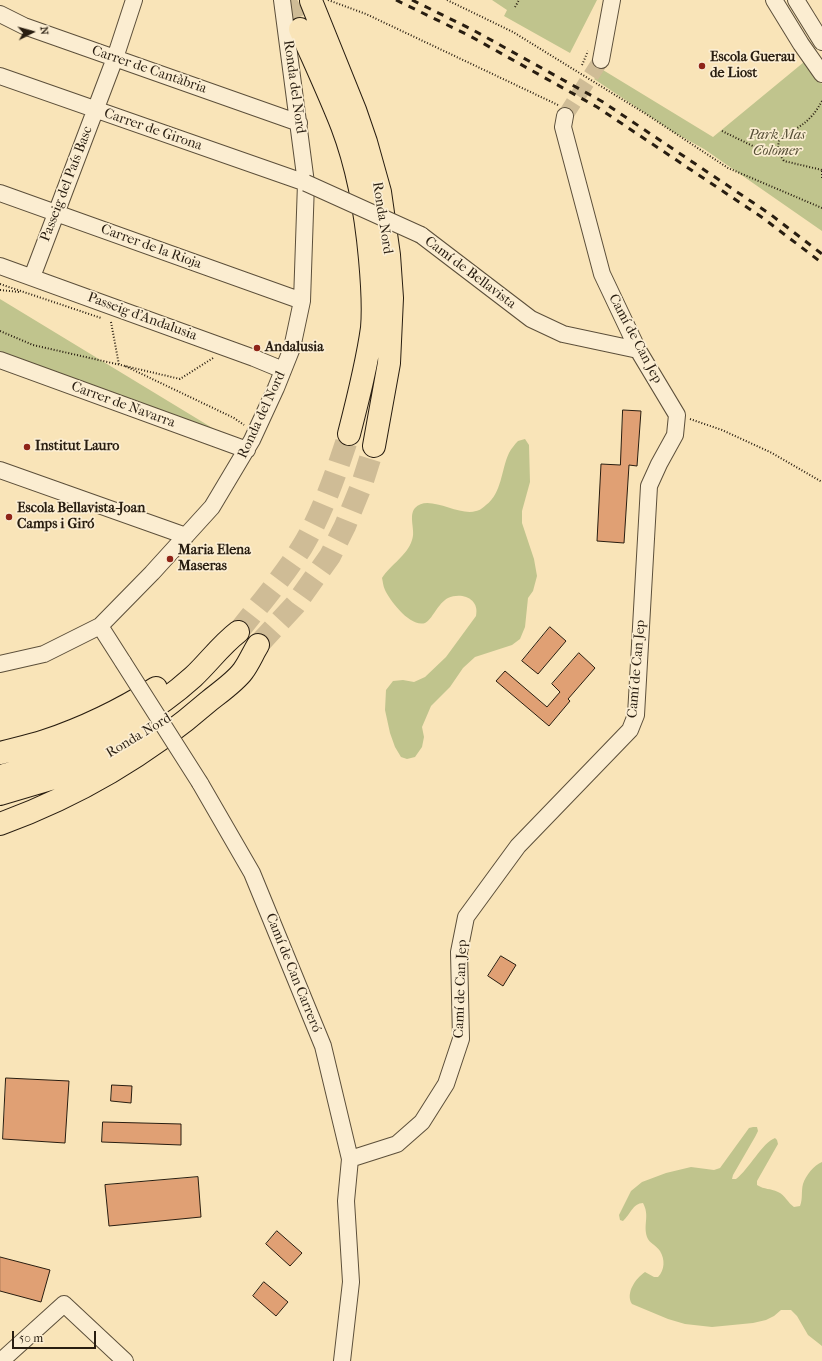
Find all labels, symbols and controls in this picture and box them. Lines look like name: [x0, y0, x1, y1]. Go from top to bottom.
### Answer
north arrow: [12, 12, 52, 52]
text: N: [38, 26, 51, 36]
street label: Ronda del Nord: [279, 39, 309, 135]
street label: Carrer de Cantàbria: [89, 42, 209, 98]
place label: Escola Guerau de Liost: [710, 50, 795, 82]
marker: Escola Guerau de Liost: [697, 61, 707, 71]
street label: Carrer de Girona: [102, 105, 204, 155]
street label: Passeig del País Basc: [37, 124, 97, 244]
park label: Park Mas Colomer: [749, 128, 805, 160]
street label: Ronda Nord: [368, 181, 396, 255]
street label: Carrer de la Rioja: [98, 221, 204, 273]
street label: Camí de Bellavista: [421, 233, 519, 313]
street label: Passeig d'Andalusia: [85, 289, 199, 345]
street label: Camí de Can Jep: [604, 291, 666, 387]
place label: Andalusia: [265, 340, 324, 356]
marker: Andalusia: [252, 343, 262, 353]
street label: Ronda del Nord: [234, 369, 290, 461]
street label: Carrer de Navarra: [69, 378, 177, 432]
place label: Institut Lauro: [35, 439, 119, 455]
marker: Institut Lauro: [22, 442, 32, 452]
place label: Escola Bellavista-Joan Camps i Giró: [17, 501, 145, 534]
marker: Escola Bellavista-Joan Camps i Giró: [4, 512, 14, 522]
place label: Maria Elena Maseras: [178, 543, 251, 576]
marker: Maria Elena Maseras: [165, 554, 175, 564]
street label: Camí de Can Jep: [624, 619, 650, 719]
street label: Ronda Nord: [103, 710, 175, 762]
street label: Camí de Can Carreró: [261, 911, 325, 1035]
street label: Camí de Can Jep: [451, 939, 471, 1039]
scale bar: [14, 1323, 98, 1349]
text: 50 m: [19, 1331, 43, 1345]

